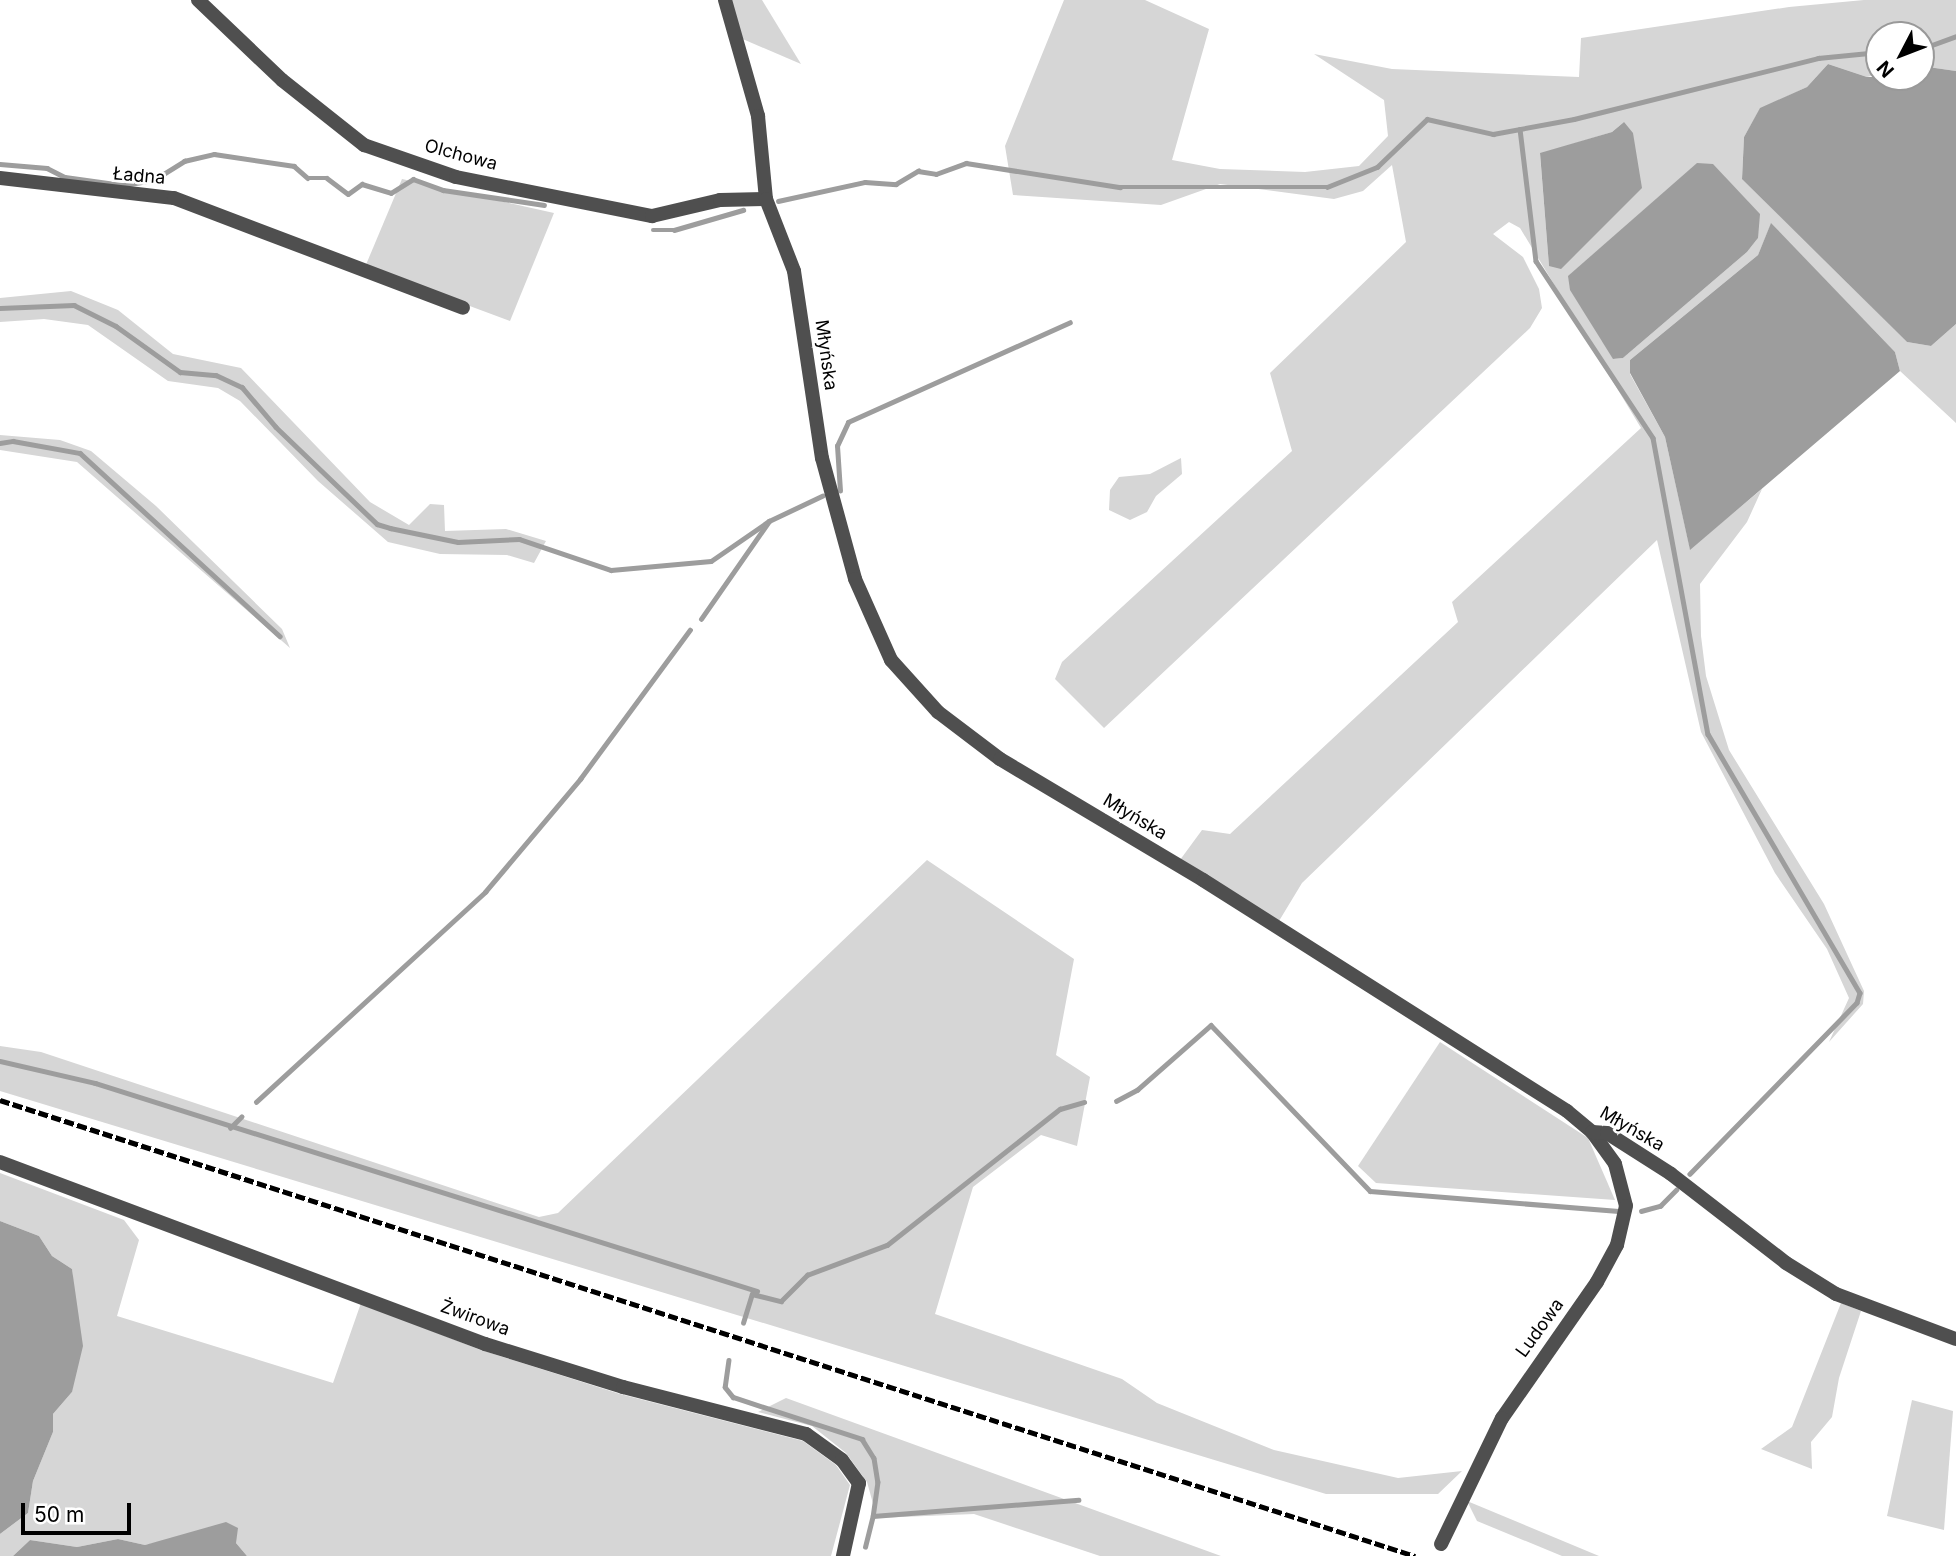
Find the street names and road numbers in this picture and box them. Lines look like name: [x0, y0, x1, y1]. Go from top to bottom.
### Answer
street label: Olchowa: [422, 135, 500, 175]
street label: Ładna: [112, 163, 166, 189]
street label: Młyńska: [810, 318, 842, 392]
street label: Młyńska: [1099, 789, 1171, 845]
street label: Młyńska: [1596, 1102, 1668, 1156]
street label: Ludowa: [1512, 1294, 1568, 1362]
street label: Żwirowa: [437, 1296, 513, 1340]

